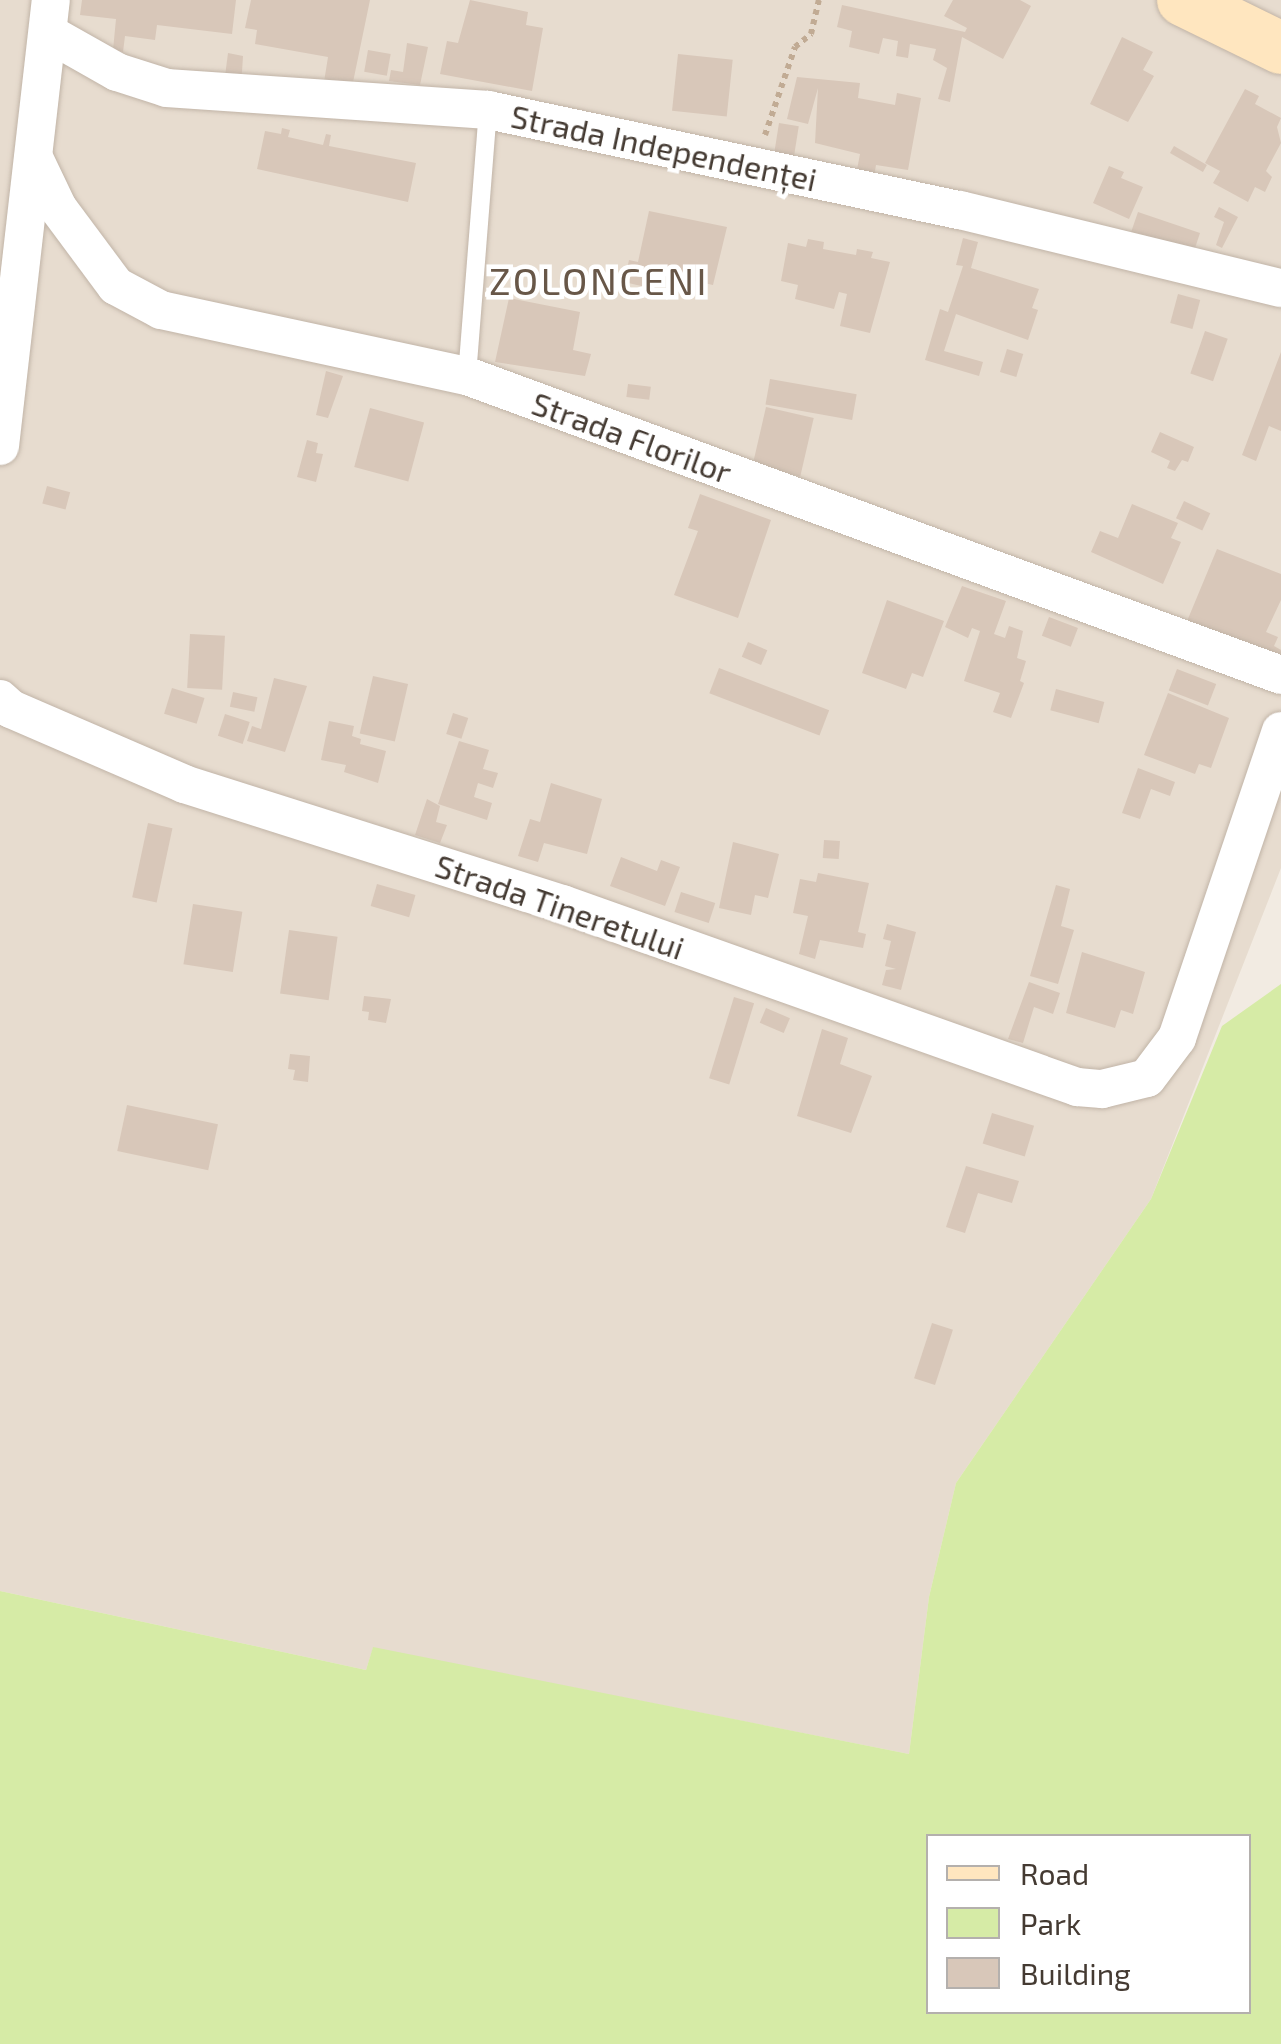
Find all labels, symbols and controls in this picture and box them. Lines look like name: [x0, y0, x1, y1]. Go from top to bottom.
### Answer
street label: Strada Independenței: [508, 96, 820, 198]
district label: ZOLONCENI: [489, 258, 709, 304]
street label: Strada Florilor: [527, 383, 737, 491]
street label: Strada Tineretului: [430, 845, 690, 967]
legend: [926, 1834, 1251, 2014]
text: Road: [1020, 1855, 1089, 1891]
text: Park: [1020, 1905, 1081, 1941]
text: Building: [1020, 1955, 1131, 1991]

